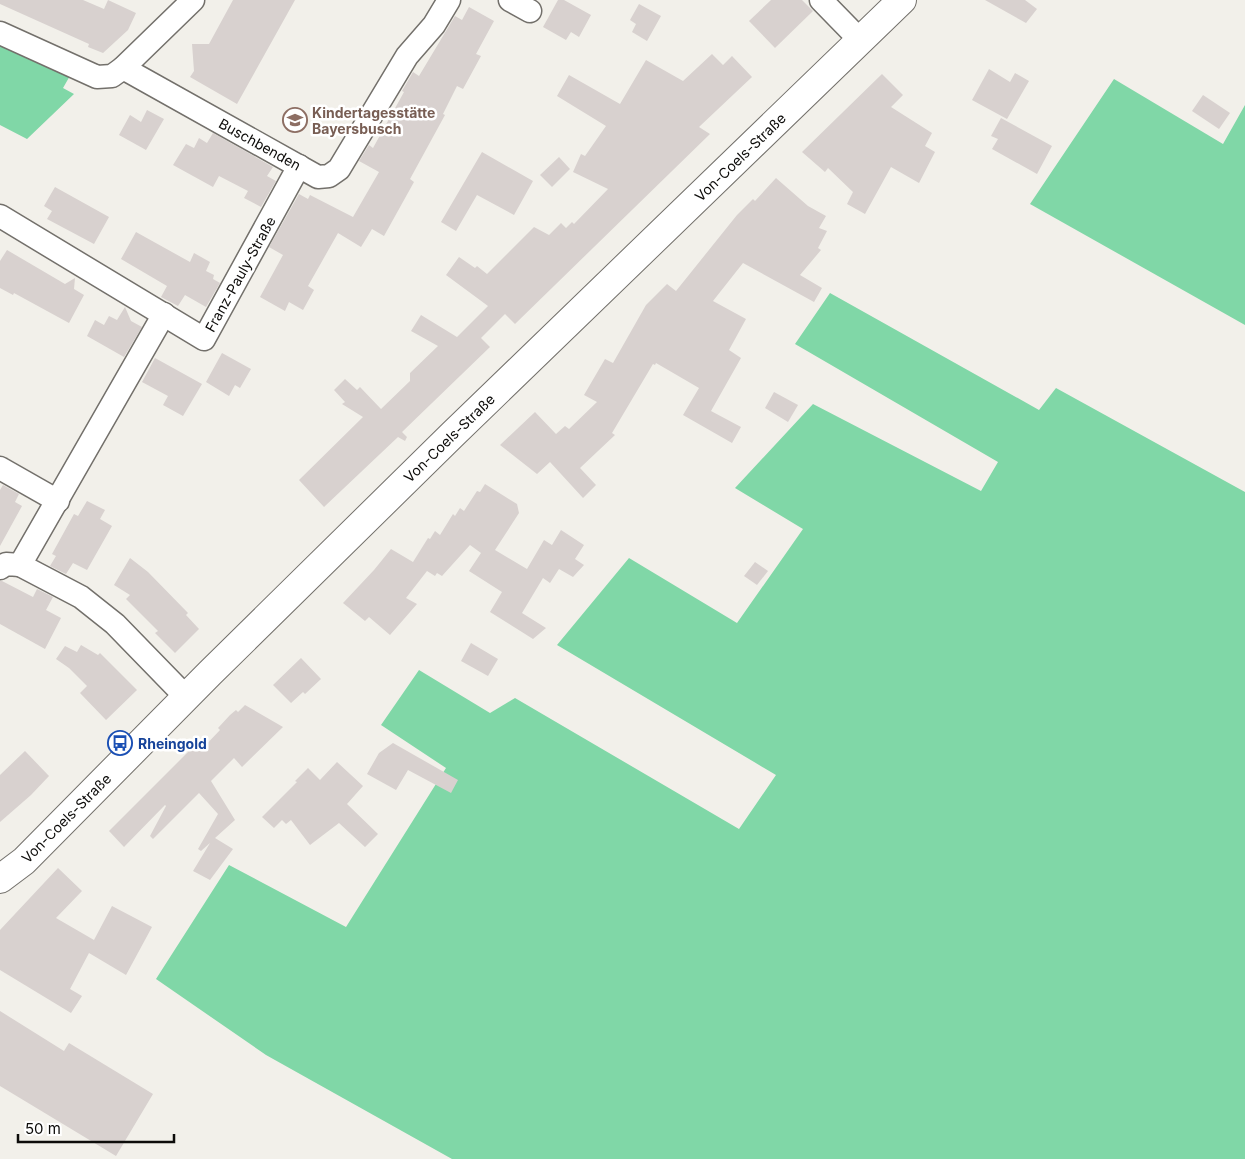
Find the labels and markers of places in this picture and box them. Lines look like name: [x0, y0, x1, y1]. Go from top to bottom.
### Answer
place label: Kindertagesstätte Bayersbusch: [312, 104, 435, 137]
school or university icon: Kindertagesstätte Bayersbusch: [282, 107, 308, 133]
bus stop icon: Rheingold: [107, 730, 133, 756]
place label: Rheingold: [138, 735, 207, 752]

